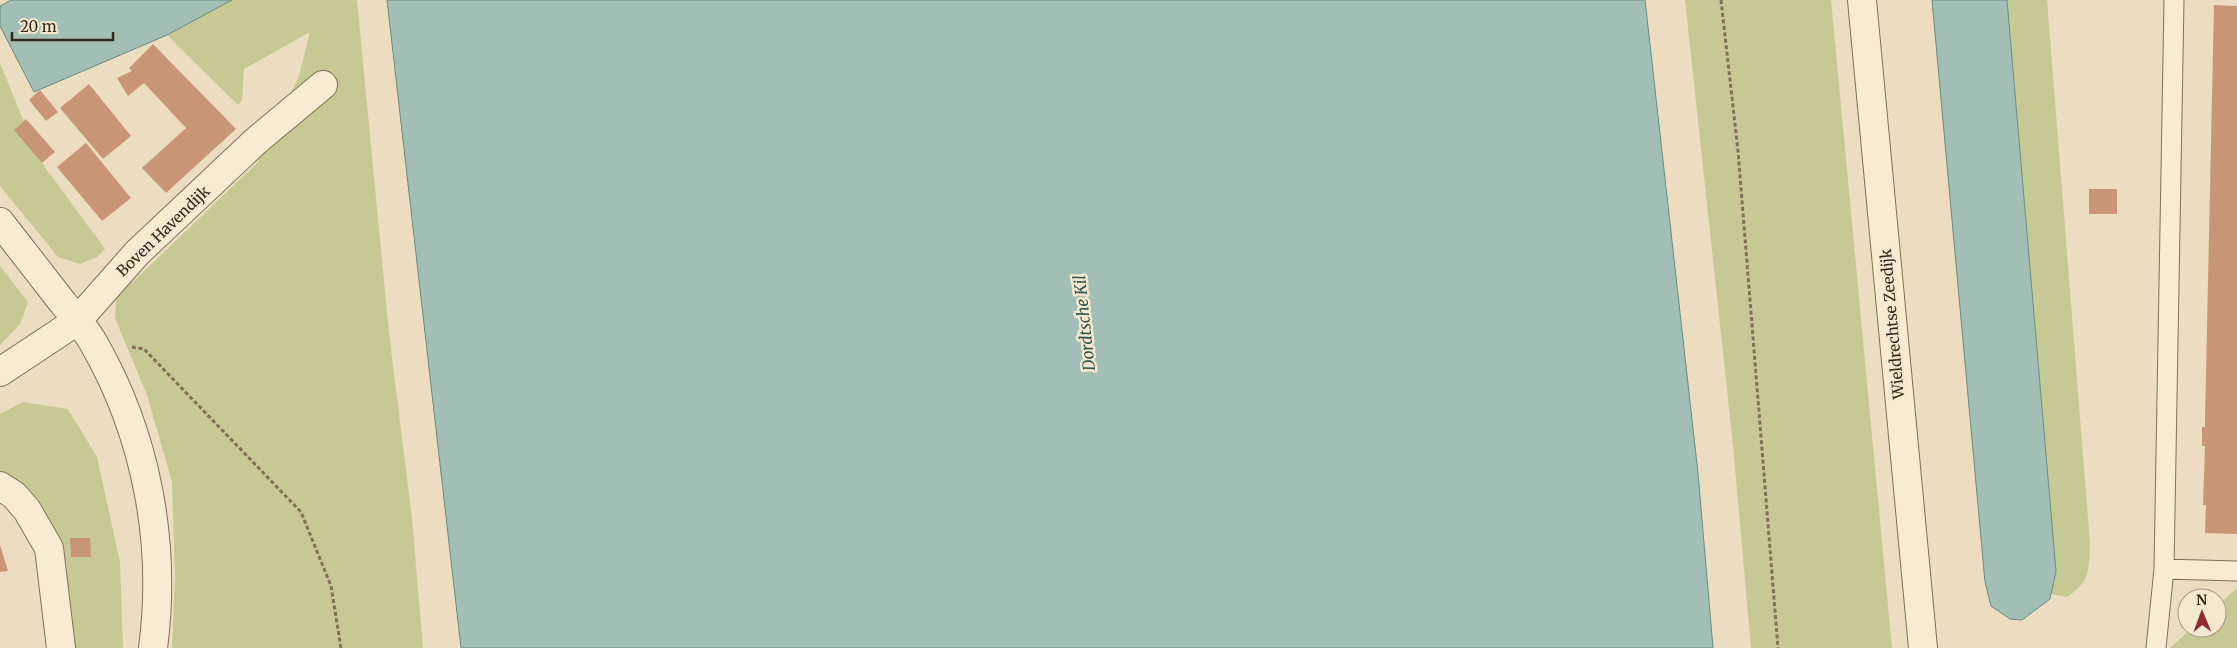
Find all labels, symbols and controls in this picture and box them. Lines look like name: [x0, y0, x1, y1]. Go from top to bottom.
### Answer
scale bar: [12, 10, 114, 42]
text: 20 m: [20, 17, 57, 36]
street label: Boven Havendijk: [112, 181, 214, 280]
street label: Wieldrechtse Zeedijk: [1876, 248, 1908, 401]
water label: Dordtsche Kil: [1069, 274, 1099, 373]
north arrow: [2177, 588, 2227, 638]
text: N: [2196, 591, 2207, 609]

